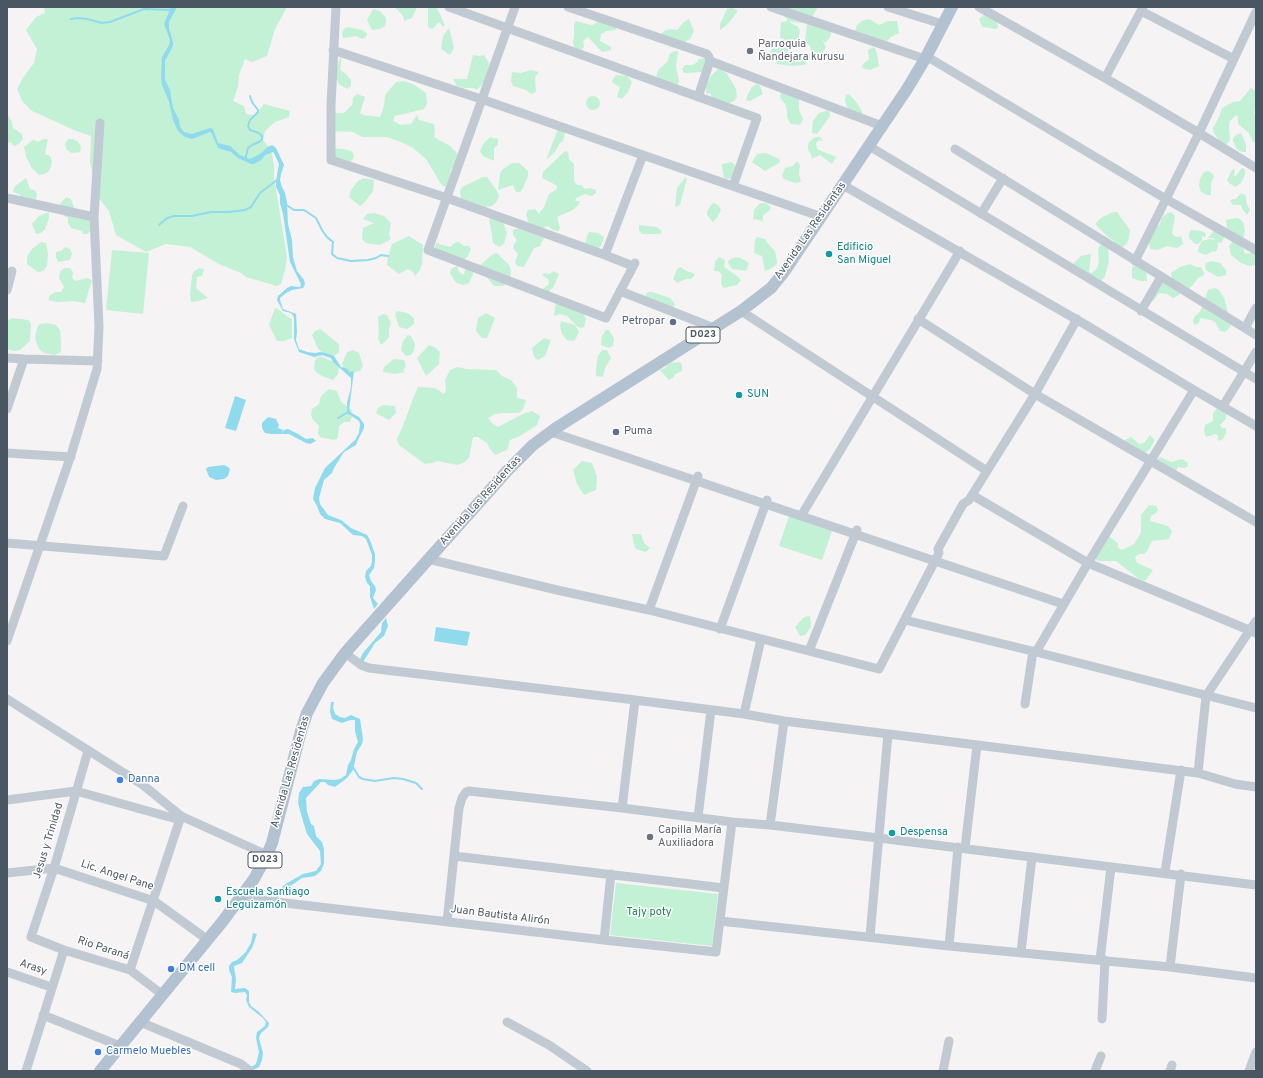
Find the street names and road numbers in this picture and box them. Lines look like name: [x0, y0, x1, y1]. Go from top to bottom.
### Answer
street label: Avenida Las Residentas: [772, 180, 850, 282]
road number: D023: [686, 327, 720, 343]
street label: Avenida Las Residentas: [437, 454, 525, 548]
street label: Avenida Las Residentas: [269, 715, 313, 829]
street label: Jesus y Trinidad: [31, 801, 67, 881]
road number: D023: [248, 852, 282, 868]
street label: Lic. Angel Pane: [79, 858, 155, 894]
street label: Juan Bautista Alirón: [450, 903, 550, 929]
street label: Rio Paraná: [76, 934, 130, 964]
street label: Arasy: [18, 957, 48, 979]

